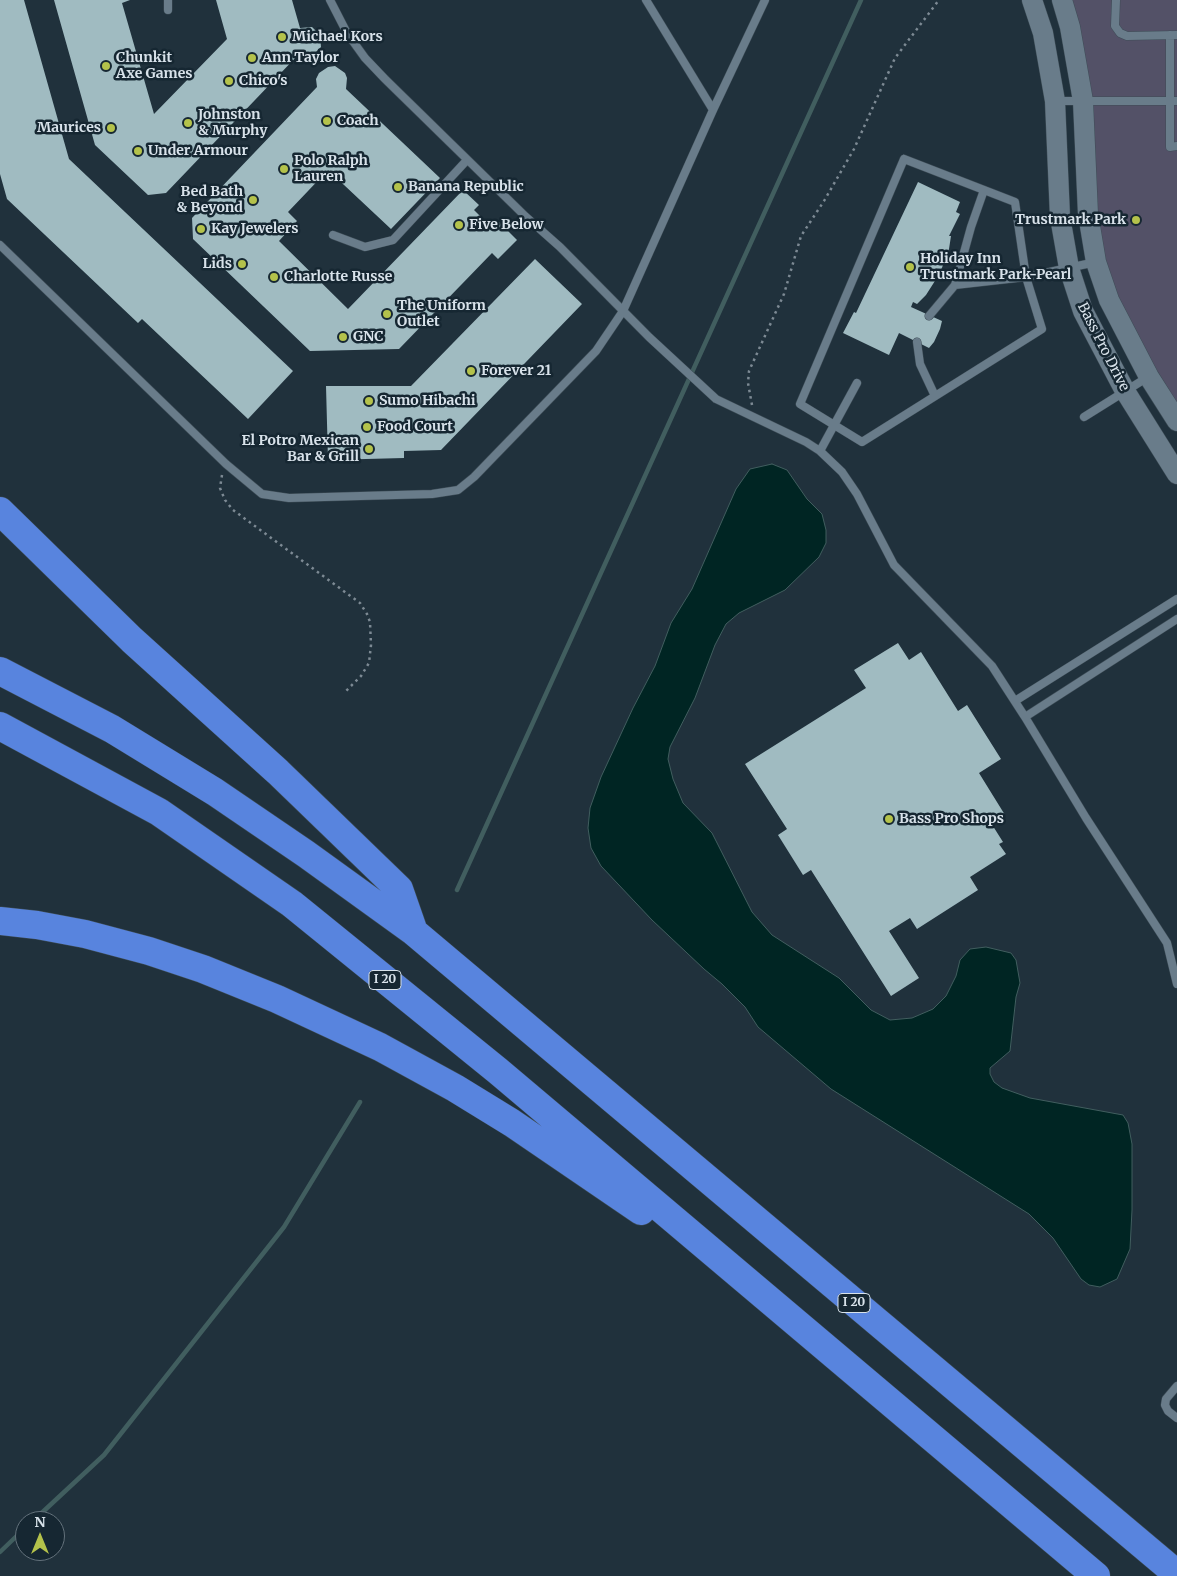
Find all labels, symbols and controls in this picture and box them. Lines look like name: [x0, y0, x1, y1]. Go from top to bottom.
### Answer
place label: Michael Kors: [292, 29, 383, 45]
marker: Michael Kors: [276, 31, 288, 43]
place label: Chunkit Axe Games: [116, 50, 193, 82]
place label: Ann Taylor: [262, 50, 339, 66]
marker: Ann Taylor: [246, 52, 258, 64]
marker: Chunkit Axe Games: [100, 60, 112, 72]
place label: Chico's: [239, 73, 288, 89]
marker: Chico's: [223, 75, 235, 87]
place label: Johnston & Murphy: [198, 107, 267, 140]
place label: Coach: [337, 113, 379, 129]
marker: Coach: [321, 115, 333, 127]
marker: Johnston & Murphy: [182, 117, 194, 129]
place label: Maurices: [37, 120, 101, 136]
marker: Maurices: [105, 122, 117, 134]
place label: Under Armour: [148, 143, 248, 159]
marker: Under Armour: [132, 145, 144, 157]
place label: Polo Ralph Lauren: [294, 153, 368, 186]
marker: Polo Ralph Lauren: [278, 163, 290, 175]
place label: Banana Republic: [408, 179, 524, 195]
marker: Banana Republic: [392, 181, 404, 193]
place label: Bed Bath & Beyond: [177, 184, 243, 216]
marker: Bed Bath & Beyond: [247, 194, 259, 206]
place label: Trustmark Park: [1015, 212, 1126, 228]
marker: Trustmark Park: [1130, 214, 1142, 226]
place label: Five Below: [469, 217, 544, 233]
marker: Five Below: [453, 219, 465, 231]
place label: Kay Jewelers: [211, 221, 298, 237]
marker: Kay Jewelers: [195, 223, 207, 235]
place label: Holiday Inn Trustmark Park-Pearl: [920, 251, 1071, 284]
place label: Lids: [203, 256, 232, 272]
marker: Lids: [236, 258, 248, 270]
marker: Holiday Inn Trustmark Park-Pearl: [904, 261, 916, 273]
place label: Charlotte Russe: [284, 269, 392, 285]
marker: Charlotte Russe: [268, 271, 280, 283]
place label: The Uniform Outlet: [397, 298, 486, 331]
street label: Bass Pro Drive: [1073, 300, 1133, 394]
marker: The Uniform Outlet: [381, 308, 393, 320]
place label: GNC: [353, 329, 384, 345]
marker: GNC: [337, 331, 349, 343]
place label: Forever 21: [481, 363, 551, 379]
marker: Forever 21: [465, 365, 477, 377]
place label: Sumo Hibachi: [379, 393, 476, 409]
marker: Sumo Hibachi: [363, 395, 375, 407]
place label: Food Court: [377, 419, 453, 435]
marker: Food Court: [361, 421, 373, 433]
place label: El Potro Mexican Bar & Grill: [241, 433, 359, 466]
marker: El Potro Mexican Bar & Grill: [363, 443, 375, 455]
place label: Bass Pro Shops: [899, 811, 1004, 827]
marker: Bass Pro Shops: [883, 813, 895, 825]
road number: I 20: [369, 970, 401, 990]
road number: I 20: [838, 1294, 870, 1312]
north arrow: [15, 1511, 65, 1561]
text: N: [34, 1513, 46, 1531]

